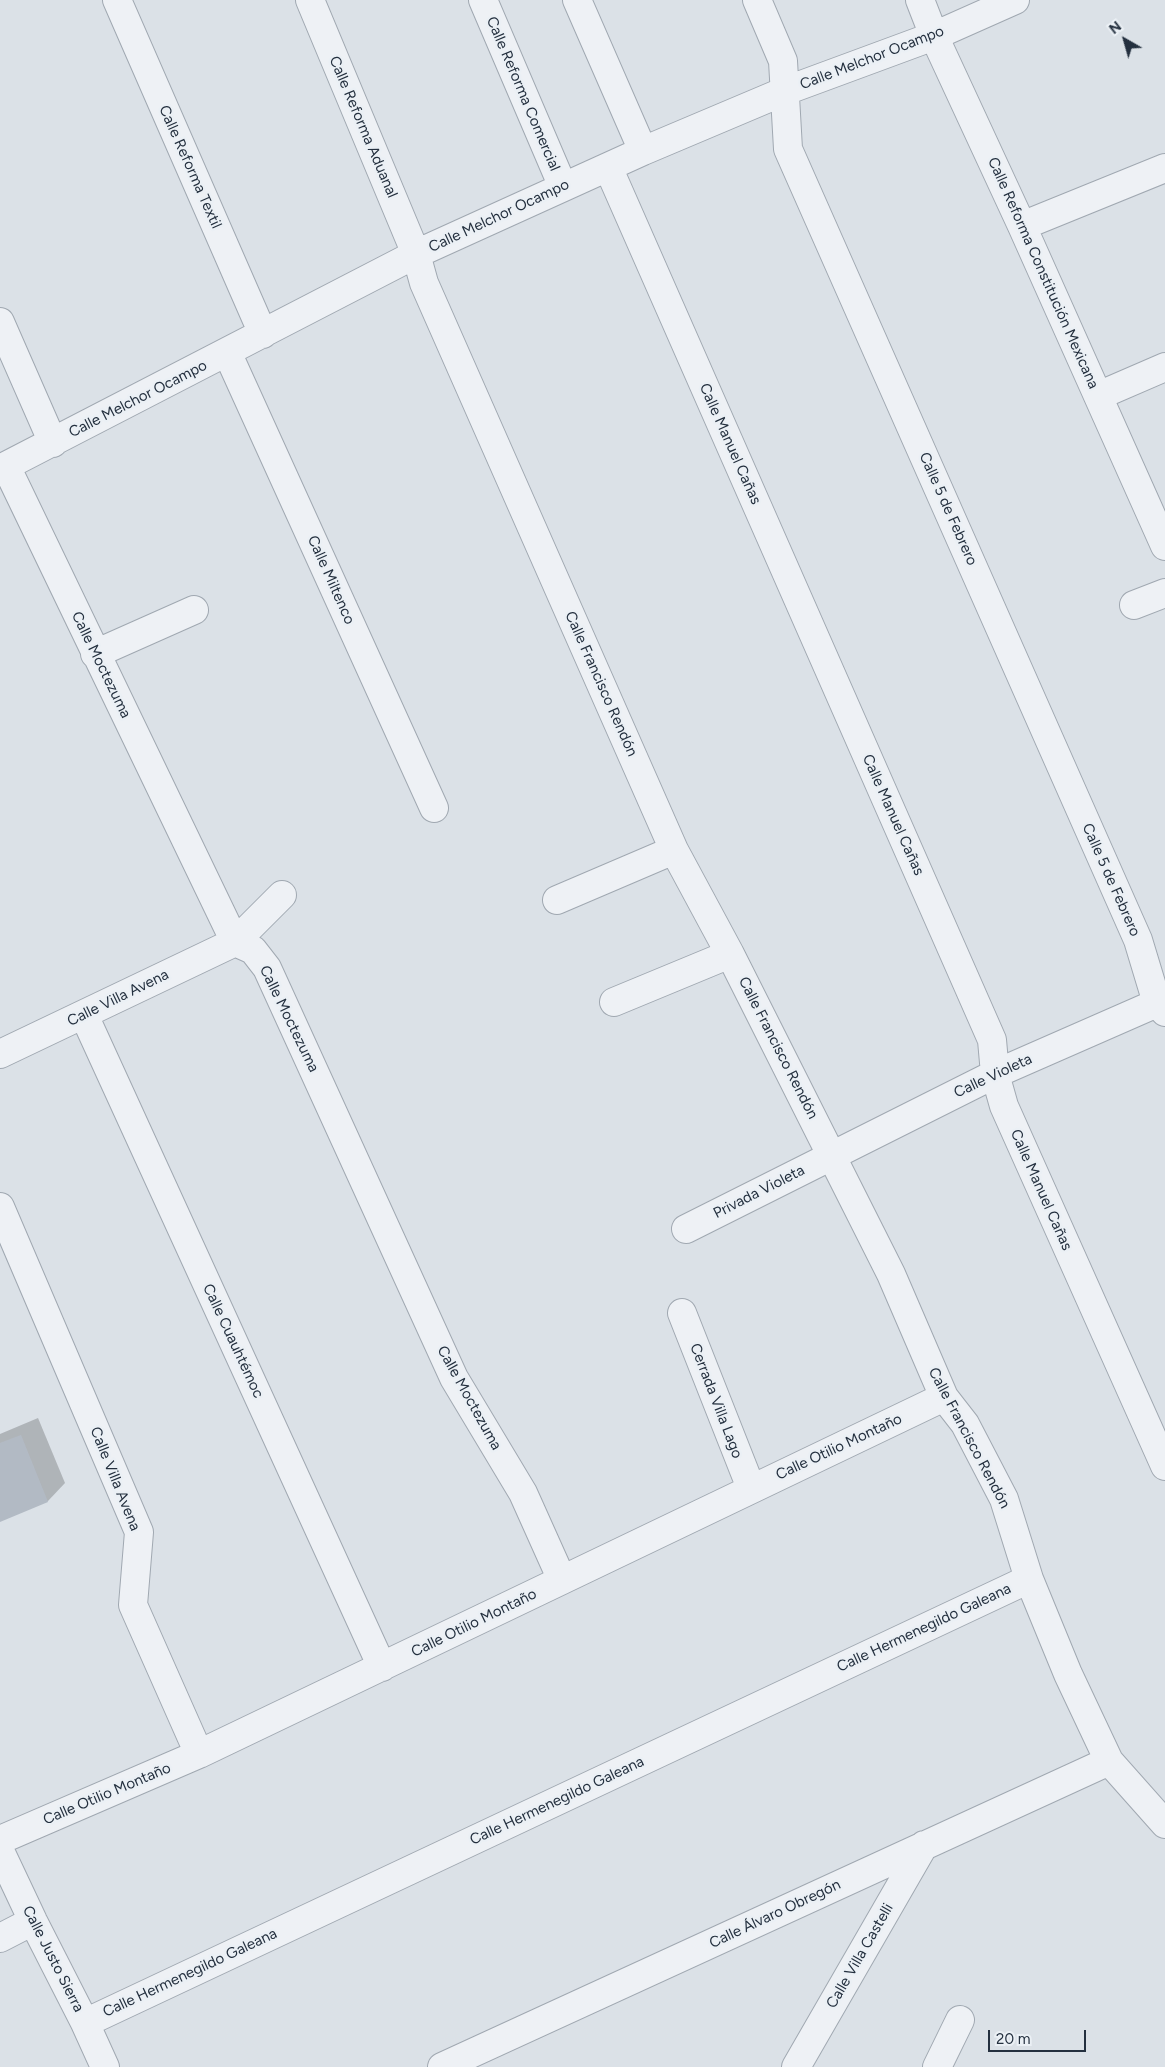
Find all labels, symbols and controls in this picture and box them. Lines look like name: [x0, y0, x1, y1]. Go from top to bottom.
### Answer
street label: Calle Reforma Comercial: [482, 14, 564, 174]
north arrow: [1100, 15, 1150, 65]
text: N: [1106, 18, 1125, 38]
street label: Calle Melchor Ocampo: [797, 22, 947, 94]
street label: Calle Reforma Aduanal: [325, 53, 401, 201]
street label: Calle Reforma Textil: [155, 103, 225, 231]
street label: Calle Reforma Constitución Mexicana: [984, 154, 1102, 392]
street label: Calle Melchor Ocampo: [426, 176, 572, 256]
street label: Calle Melchor Ocampo: [66, 356, 210, 442]
street label: Calle Manuel Cañas: [695, 381, 765, 507]
street label: Calle 5 de Febrero: [915, 450, 981, 568]
street label: Calle Miltenco: [303, 533, 359, 627]
street label: Calle Moctezuma: [67, 609, 135, 721]
street label: Calle Francisco Rendón: [561, 609, 641, 759]
street label: Calle Manuel Cañas: [858, 752, 928, 878]
street label: Calle 5 de Febrero: [1078, 821, 1144, 939]
street label: Calle Moctezuma: [255, 963, 323, 1075]
street label: Calle Villa Avena: [64, 966, 172, 1030]
street label: Calle Francisco Rendón: [734, 974, 822, 1122]
street label: Calle Violeta: [951, 1050, 1035, 1102]
street label: Calle Manuel Cañas: [1006, 1127, 1076, 1253]
street label: Privada Violeta: [710, 1161, 808, 1223]
street label: Calle Cuauhtémoc: [199, 1281, 267, 1401]
street label: Cerrada Villa Lago: [686, 1341, 746, 1461]
street label: Calle Moctezuma: [433, 1343, 505, 1453]
street label: Calle Francisco Rendón: [924, 1364, 1014, 1512]
street label: Calle Otilio Montaño: [773, 1410, 905, 1484]
street label: Calle Villa Avena: [86, 1424, 144, 1534]
street label: Calle Hermenegildo Galeana: [834, 1580, 1014, 1676]
street label: Calle Otilio Montaño: [408, 1585, 540, 1661]
street label: Calle Hermenegildo Galeana: [467, 1753, 647, 1849]
street label: Calle Otilio Montaño: [40, 1759, 174, 1829]
street label: Calle Álvaro Obregón: [707, 1876, 843, 1952]
street label: Calle Villa Castelli: [823, 1900, 897, 2012]
street label: Calle Justo Sierra: [18, 1903, 88, 2015]
street label: Calle Hermenegildo Galeana: [100, 1925, 280, 2021]
scale bar: [990, 2020, 1088, 2052]
text: 20 m: [996, 2030, 1030, 2048]

